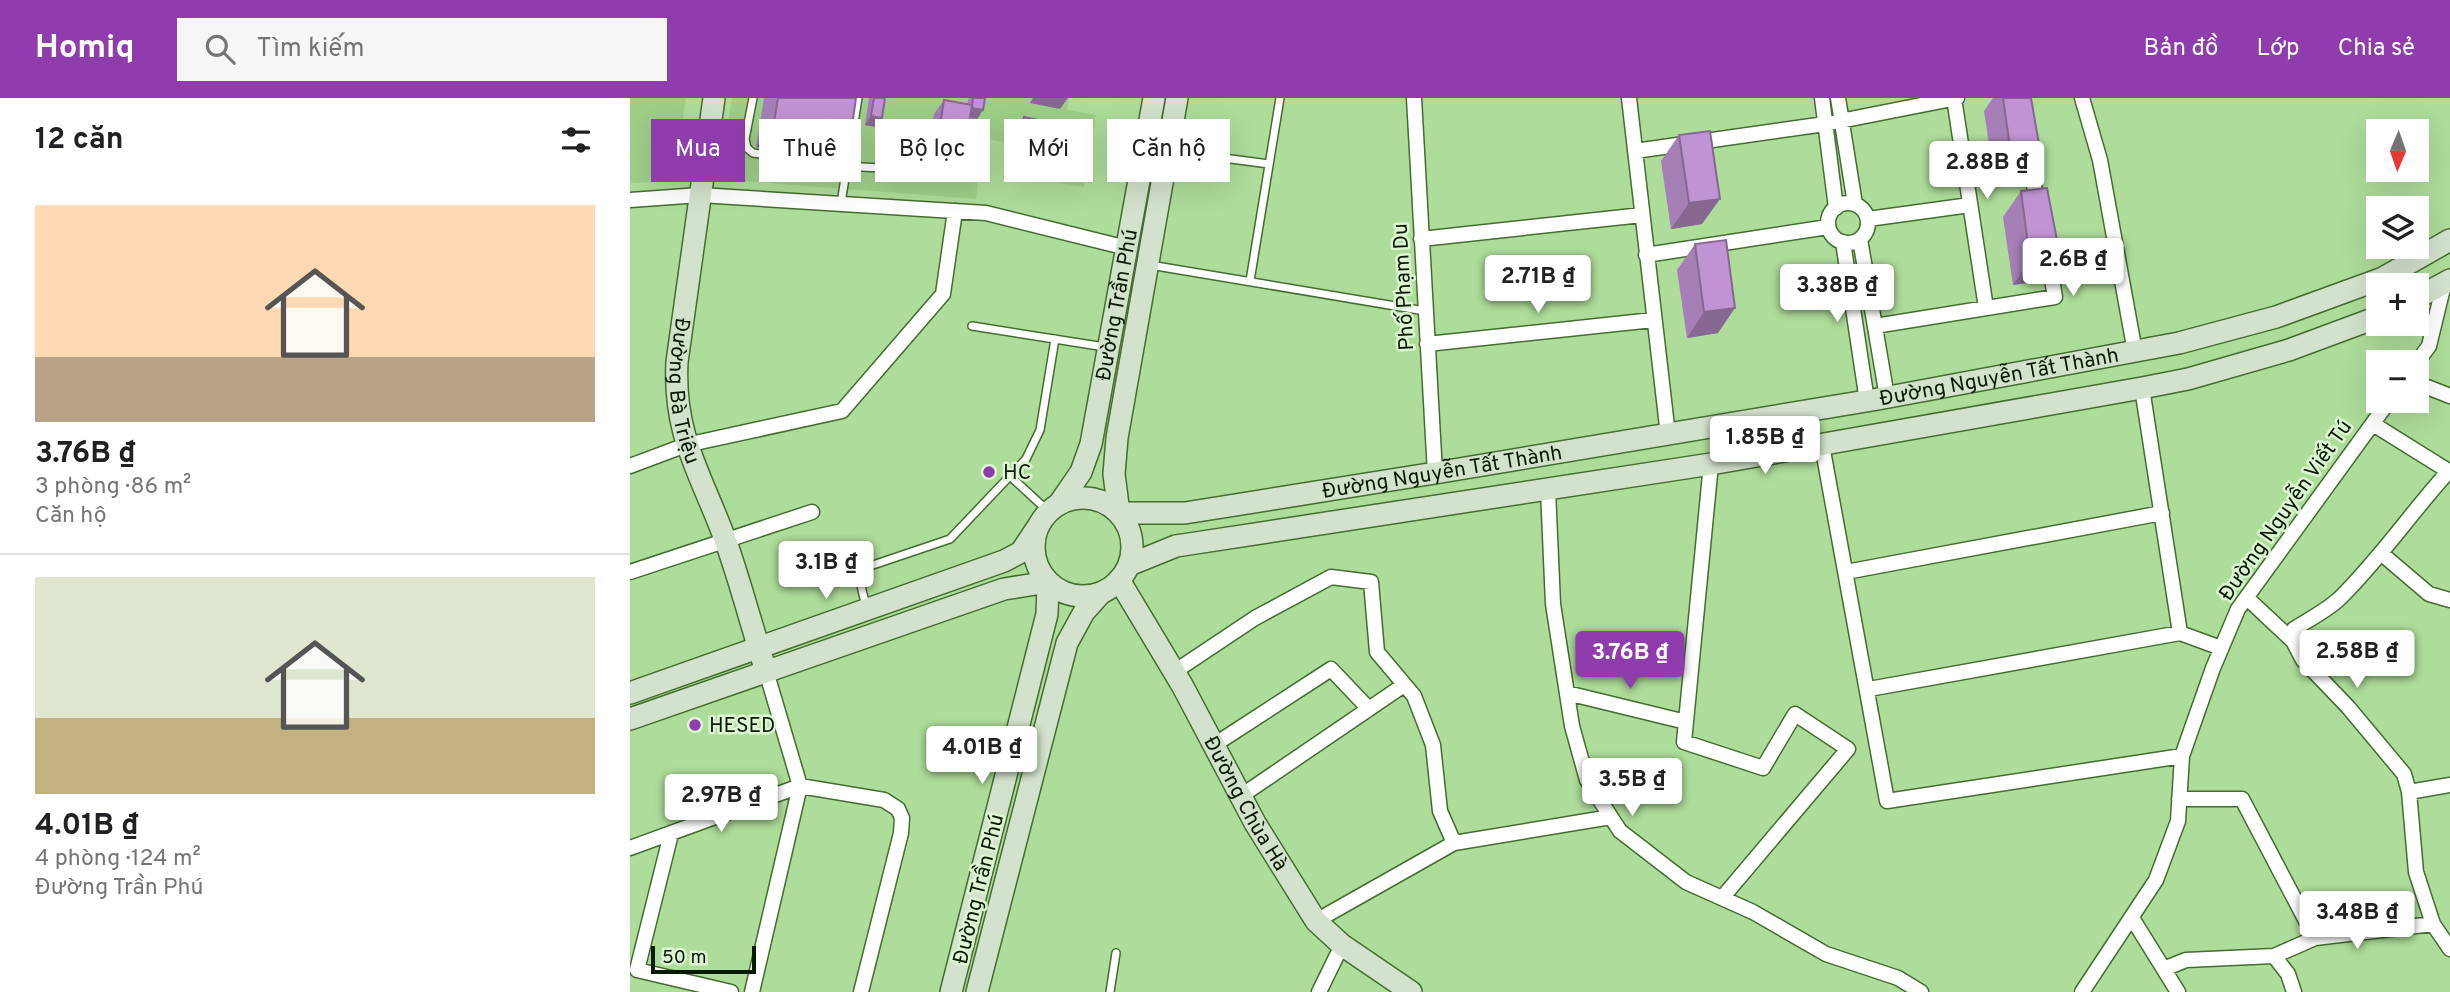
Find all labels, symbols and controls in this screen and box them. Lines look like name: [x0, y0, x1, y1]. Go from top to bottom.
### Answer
search box: [177, 18, 667, 81]
text: Homiq: [35, 28, 135, 70]
icon: search: [201, 30, 239, 68]
text: Tìm kiếm: [257, 33, 365, 66]
text: Bản đồ: [2144, 34, 2219, 64]
text: Lớp: [2257, 34, 2300, 64]
text: Chia sẻ: [2338, 34, 2415, 64]
chip: Mua: [651, 119, 745, 182]
chip: Thuê: [759, 119, 861, 182]
chip: Bộ lọc: [875, 119, 990, 182]
chip: Mới: [1004, 119, 1093, 182]
chip: Căn hộ: [1107, 119, 1230, 182]
north arrow: [2366, 119, 2429, 182]
map controls: [2366, 119, 2429, 413]
icon: filters: [557, 121, 595, 159]
text: 12 căn: [35, 122, 123, 159]
pin: 2.88B ₫: [1922, 141, 2052, 201]
text: 2.88B ₫: [1945, 149, 2029, 178]
button: layers: [2366, 196, 2429, 259]
street label: Phố Phạm Du: [1388, 223, 1421, 351]
street label: Đường Trần Phú: [1091, 227, 1145, 383]
pin: 2.6B ₫: [2016, 238, 2130, 298]
text: 2.6B ₫: [2039, 246, 2107, 275]
icon: home: [252, 250, 378, 376]
pin: 2.71B ₫: [1473, 256, 1603, 315]
text: 2.71B ₫: [1501, 263, 1575, 292]
pin: 3.38B ₫: [1772, 264, 1902, 324]
text: 3.38B ₫: [1796, 272, 1878, 301]
button: +: [2366, 273, 2429, 336]
street label: Đường Bà Triệu: [662, 316, 705, 468]
street label: Đường Nguyễn Tất Thành: [1877, 342, 2121, 413]
button: −: [2366, 350, 2429, 413]
street label: Đường Nguyễn Viết Tú: [2213, 415, 2359, 607]
pin: 1.85B ₫: [1700, 416, 1830, 476]
text: 1.85B ₫: [1726, 424, 1804, 453]
text: 3.76B ₫: [35, 436, 136, 473]
street label: Đường Nguyễn Tất Thành: [1320, 440, 1564, 506]
place label: HC: [1003, 460, 1031, 487]
marker: HC: [981, 464, 997, 480]
text: 3 phòng · 86 m²: [35, 473, 191, 502]
text: Căn hộ: [35, 502, 107, 531]
pin: 3.1B ₫: [769, 542, 883, 601]
text: 3.1B ₫: [795, 549, 857, 578]
icon: home: [252, 622, 378, 748]
pin: 2.58B ₫: [2292, 630, 2422, 690]
pin: 3.76B ₫: [1565, 632, 1695, 691]
text: 2.58B ₫: [2316, 638, 2398, 667]
text: 3.76B ₫: [1591, 639, 1669, 668]
place label: HESED: [709, 713, 775, 740]
marker: HESED: [687, 717, 703, 733]
pin: 4.01B ₫: [917, 726, 1047, 786]
street label: Đường Chùa Hà: [1197, 732, 1293, 876]
text: 4.01B ₫: [942, 734, 1022, 763]
pin: 3.5B ₫: [1575, 758, 1689, 818]
text: 3.5B ₫: [1598, 766, 1666, 795]
pin: 2.97B ₫: [656, 774, 786, 834]
text: 2.97B ₫: [681, 782, 761, 811]
text: 4.01B ₫: [35, 808, 139, 845]
street label: Đường Trần Phú: [948, 812, 1011, 967]
text: 4 phòng · 124 m²: [35, 845, 201, 874]
text: Đường Trần Phú: [35, 874, 203, 903]
pin: 3.48B ₫: [2292, 892, 2422, 951]
text: 3.48B ₫: [2316, 899, 2398, 928]
scale bar: [651, 943, 756, 975]
text: 50 m: [662, 946, 707, 970]

